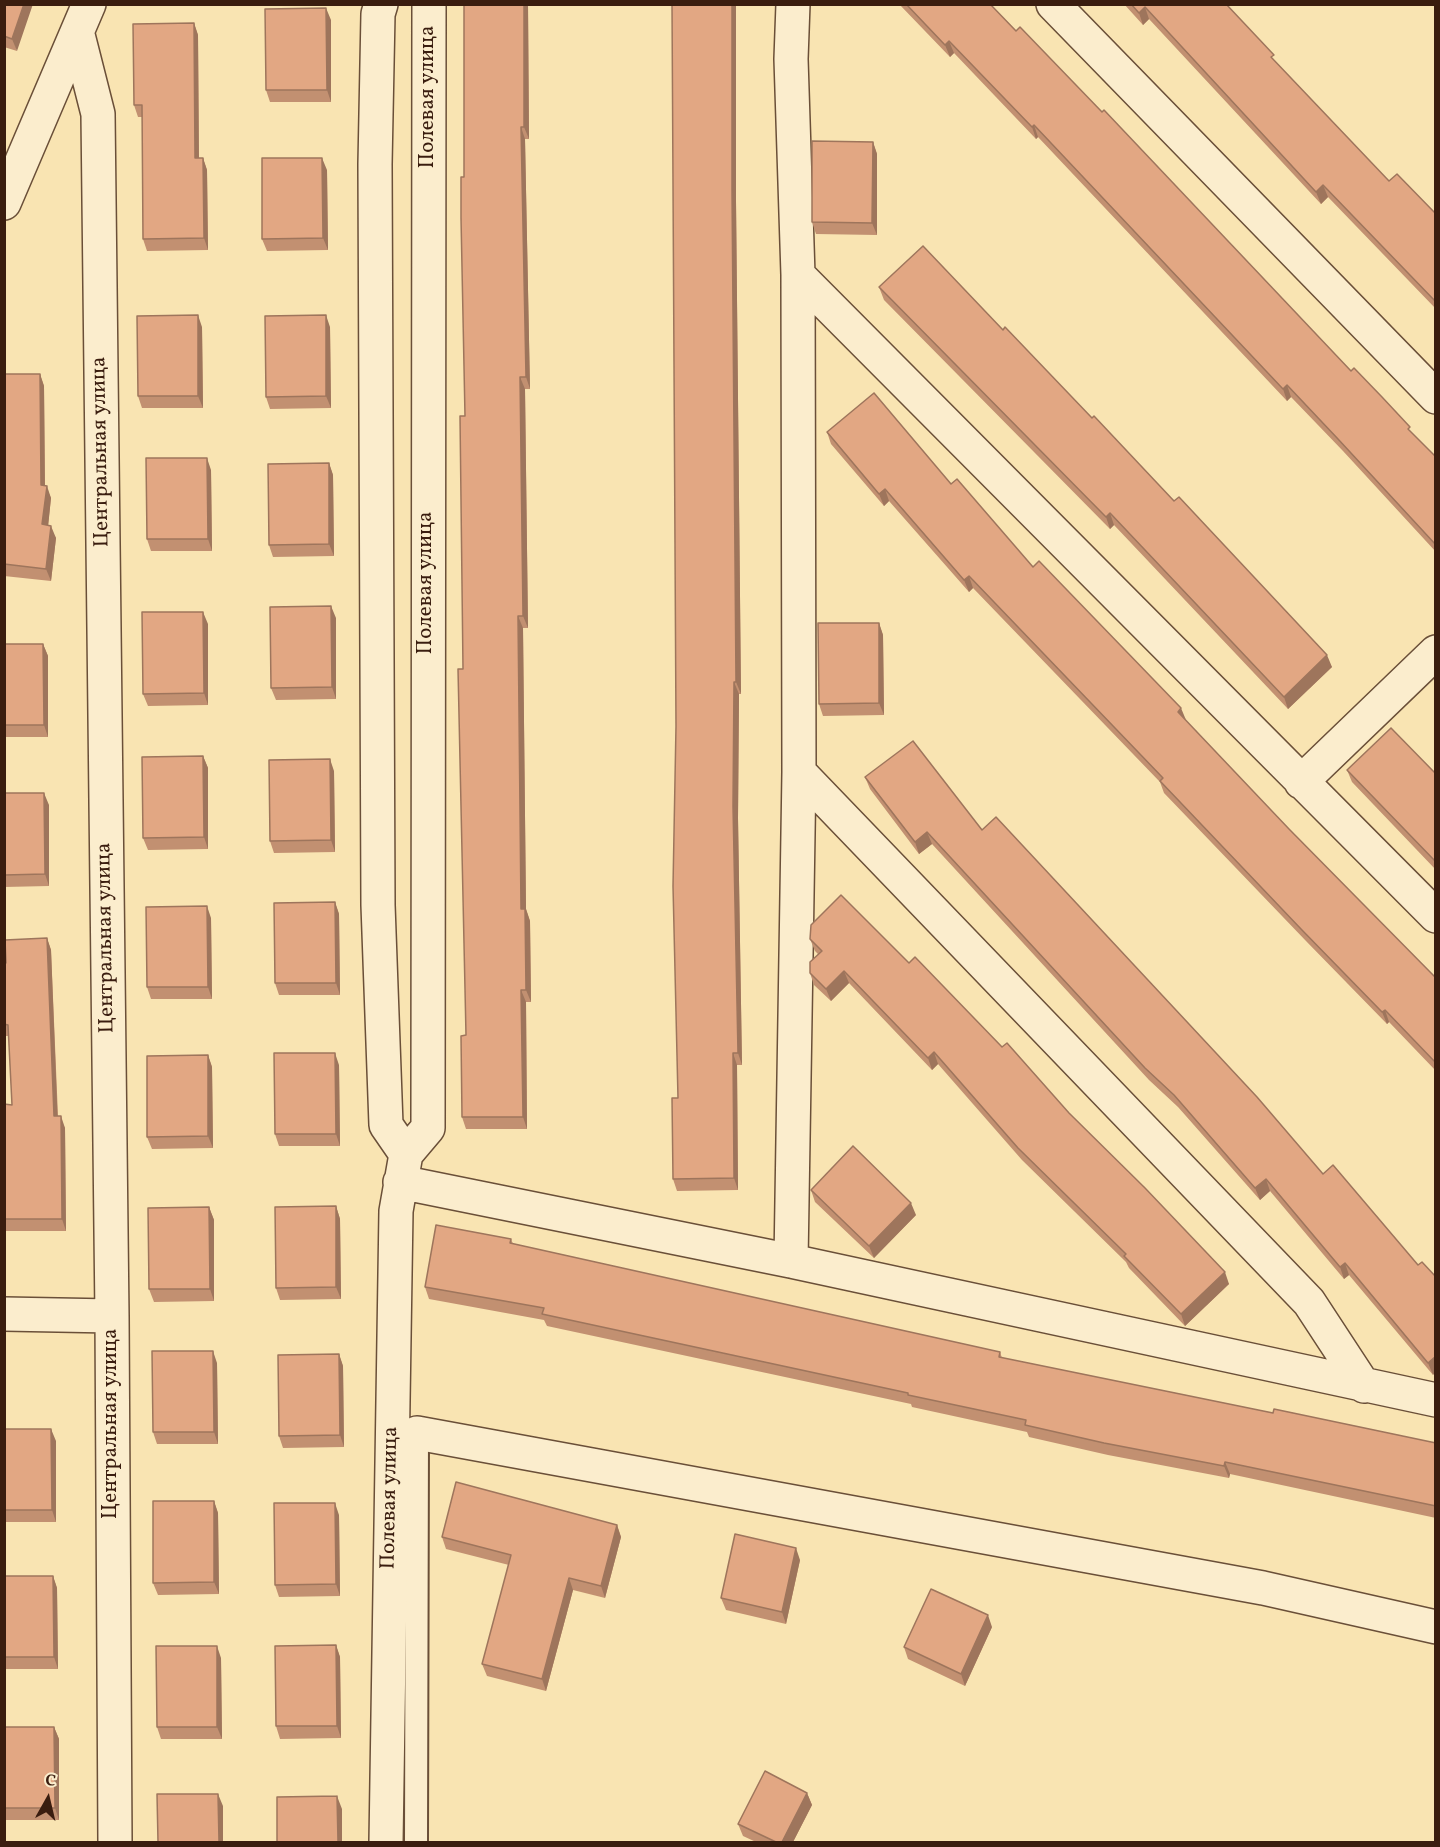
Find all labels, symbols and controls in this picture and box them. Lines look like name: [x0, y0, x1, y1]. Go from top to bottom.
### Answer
street label: Полевая улица: [416, 26, 442, 168]
street label: Центральная улица: [88, 356, 116, 548]
street label: Полевая улица: [414, 512, 440, 654]
street label: Центральная улица: [93, 842, 121, 1034]
street label: Центральная улица: [99, 1329, 125, 1519]
street label: Полевая улица: [377, 1426, 405, 1570]
north arrow: [18, 1769, 78, 1829]
text: С: [44, 1770, 57, 1793]

